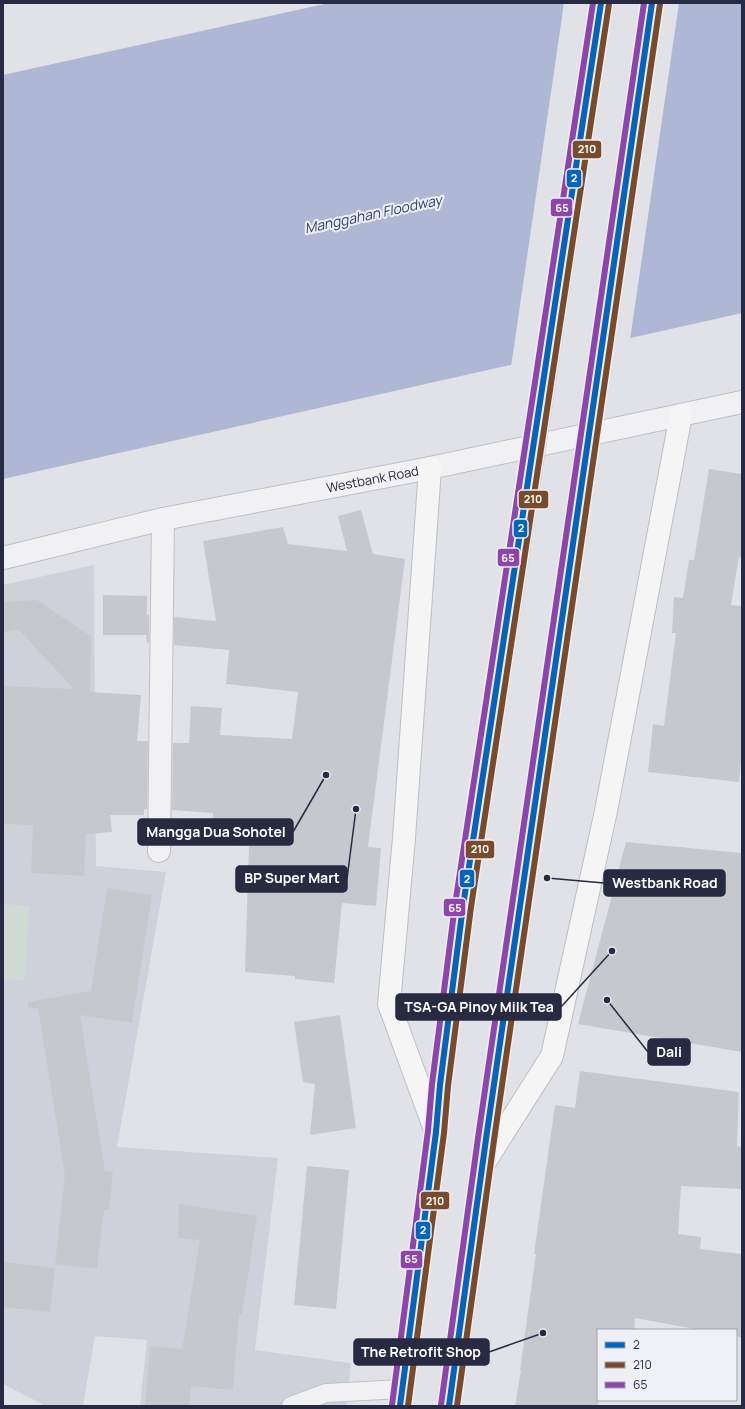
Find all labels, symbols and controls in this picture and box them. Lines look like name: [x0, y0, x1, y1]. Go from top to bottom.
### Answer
line badge: 210: [572, 140, 602, 159]
text: 210: [578, 141, 596, 156]
line badge: 2: [566, 169, 582, 188]
text: 2: [571, 170, 577, 185]
water label: Manggahan Floodway: [303, 189, 446, 237]
line badge: 65: [550, 198, 573, 217]
text: 65: [555, 200, 569, 215]
street label: Westbank Road: [325, 461, 420, 497]
line badge: 210: [518, 490, 549, 509]
text: 210: [524, 491, 542, 506]
line badge: 2: [513, 519, 528, 538]
text: 2: [518, 520, 524, 535]
line badge: 65: [497, 548, 520, 567]
text: 65: [501, 550, 515, 565]
callout: Mangga Dua Sohotel: [138, 819, 293, 845]
text: Mangga Dua Sohotel: [146, 822, 286, 841]
line badge: 210: [465, 840, 495, 859]
text: 210: [471, 841, 489, 856]
callout: BP Super Mart: [236, 866, 347, 892]
text: BP Super Mart: [244, 868, 340, 887]
line badge: 2: [459, 869, 475, 888]
callout: Westbank Road: [604, 870, 725, 896]
text: 2: [464, 871, 470, 886]
text: Westbank Road: [612, 873, 718, 892]
line badge: 65: [443, 898, 466, 917]
text: 65: [448, 900, 462, 915]
callout: TSA-GA Pinoy Milk Tea: [396, 994, 561, 1020]
text: TSA-GA Pinoy Milk Tea: [404, 997, 554, 1016]
callout: Dali: [648, 1039, 690, 1065]
text: Dali: [656, 1042, 682, 1061]
line badge: 210: [420, 1191, 450, 1210]
text: 210: [426, 1193, 444, 1208]
line badge: 2: [415, 1221, 431, 1240]
text: 2: [420, 1222, 426, 1237]
line badge: 65: [400, 1250, 423, 1269]
text: 65: [404, 1251, 418, 1266]
legend: [597, 1329, 737, 1401]
text: 2: [633, 1336, 640, 1353]
callout: The Retrofit Shop: [354, 1339, 489, 1365]
text: The Retrofit Shop: [361, 1342, 481, 1361]
text: 210: [633, 1356, 652, 1373]
text: 65: [633, 1376, 647, 1393]

